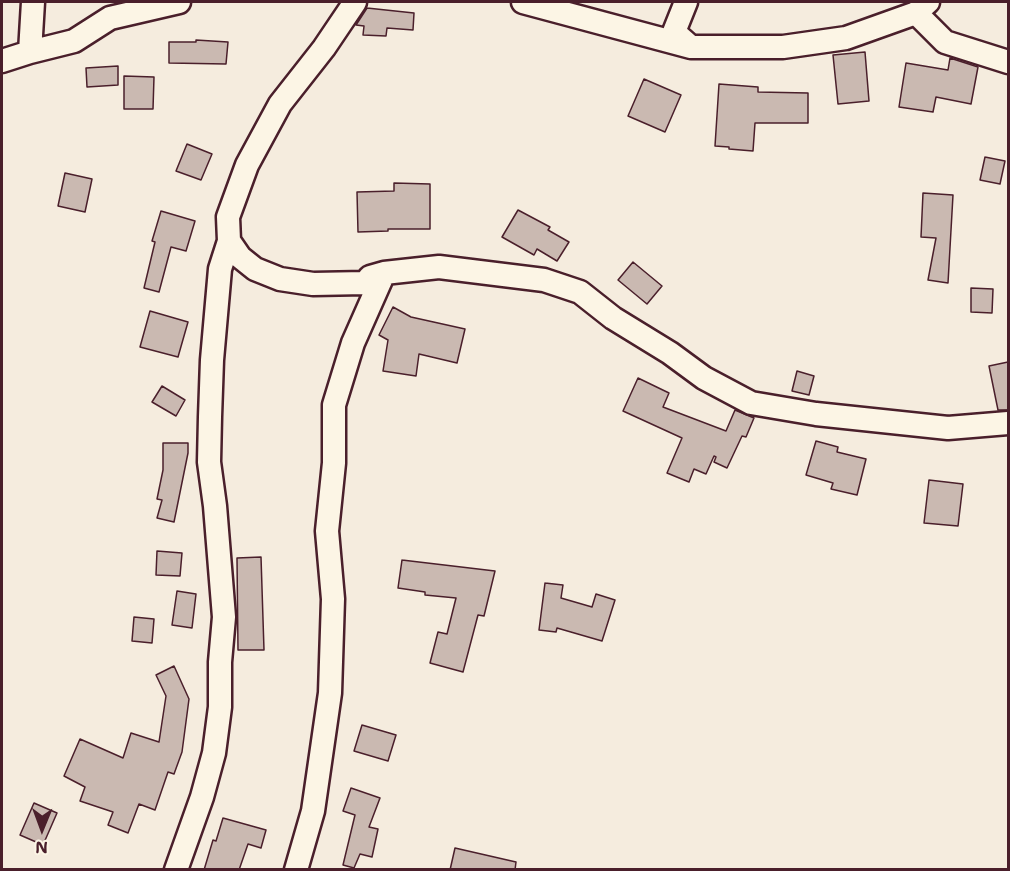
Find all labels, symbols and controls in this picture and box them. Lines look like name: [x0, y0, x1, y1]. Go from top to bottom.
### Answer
north arrow: [12, 799, 72, 859]
text: N: [35, 837, 48, 858]

